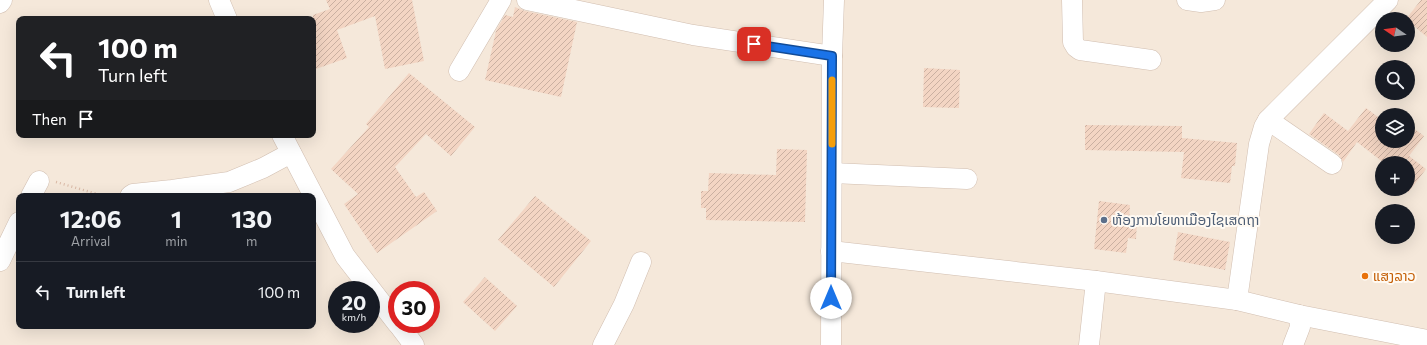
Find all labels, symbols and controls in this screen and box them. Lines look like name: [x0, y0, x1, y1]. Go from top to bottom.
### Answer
north arrow: [1375, 12, 1415, 52]
map controls: [1375, 12, 1415, 244]
pin: [737, 27, 771, 61]
text: 100 m: [98, 30, 178, 64]
icon: left: [32, 32, 84, 84]
icon: arrive: [743, 33, 765, 55]
button: search: [1375, 60, 1415, 100]
text: Turn left: [98, 64, 167, 86]
icon: arrive: [75, 108, 97, 130]
button: layers: [1375, 108, 1415, 148]
text: Then: [32, 110, 67, 128]
button: +: [1375, 156, 1415, 196]
text: 12:06: [60, 204, 121, 233]
text: 1: [171, 204, 182, 233]
text: 130: [231, 204, 272, 233]
button: −: [1375, 204, 1415, 244]
place label: ຫ້ອງການໂຍທາເມືອງໄຊເສດຖາ: [1112, 211, 1259, 228]
marker: ຫ້ອງການໂຍທາເມືອງໄຊເສດຖາ: [1099, 215, 1109, 225]
text: Arrival: [71, 233, 110, 249]
text: min: [165, 233, 187, 249]
text: m: [246, 233, 257, 249]
place label: ແສງລາວ: [1373, 267, 1416, 284]
marker: ແສງລາວ: [1360, 271, 1370, 281]
position arrow: [810, 277, 852, 319]
icon: left: [32, 281, 54, 303]
speed limit sign: 30: [388, 281, 440, 333]
text: Turn left: [66, 283, 125, 301]
text: 100 m: [258, 283, 300, 301]
text: 20: [342, 290, 366, 314]
text: km/h: [342, 311, 366, 323]

